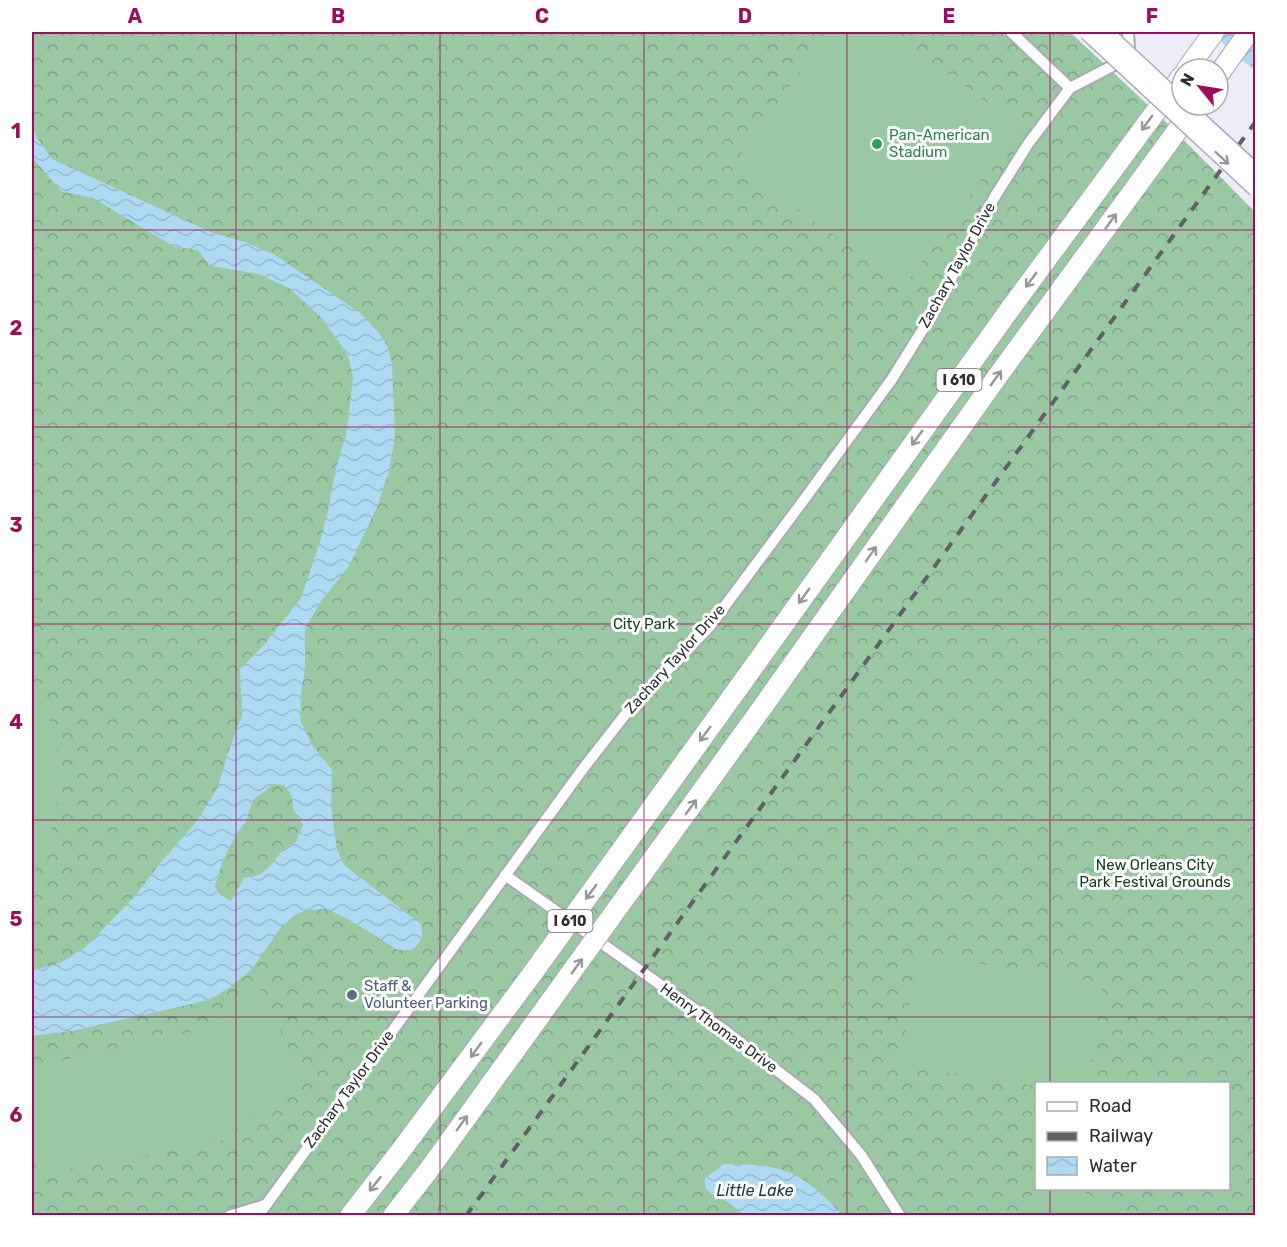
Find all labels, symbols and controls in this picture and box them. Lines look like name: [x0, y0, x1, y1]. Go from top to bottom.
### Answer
text: A: [128, 4, 143, 28]
text: B: [331, 4, 345, 28]
text: C: [535, 4, 549, 28]
text: D: [738, 4, 752, 28]
text: E: [943, 4, 955, 28]
text: F: [1146, 4, 1158, 28]
north arrow: [1170, 57, 1230, 117]
text: N: [1176, 70, 1199, 89]
one-way arrow: [1141, 114, 1153, 130]
text: 1: [11, 119, 21, 143]
place label: Pan-American Stadium: [889, 126, 990, 161]
marker: Pan-American Stadium: [870, 137, 884, 151]
one-way arrow: [1214, 151, 1229, 165]
street label: Zachary Taylor Drive: [915, 199, 999, 331]
one-way arrow: [1105, 213, 1117, 229]
one-way arrow: [1025, 271, 1038, 287]
text: 2: [10, 316, 23, 340]
road number: I 610: [936, 369, 982, 391]
one-way arrow: [990, 371, 1003, 387]
one-way arrow: [911, 429, 923, 445]
text: 3: [9, 513, 23, 537]
one-way arrow: [865, 547, 877, 563]
one-way arrow: [798, 588, 810, 604]
street label: Zachary Taylor Drive: [621, 601, 729, 717]
park label: City Park: [613, 615, 675, 633]
text: 4: [9, 710, 23, 734]
one-way arrow: [699, 726, 711, 742]
one-way arrow: [684, 800, 697, 816]
park label: New Orleans City Park Festival Grounds: [1079, 856, 1231, 891]
one-way arrow: [585, 884, 597, 900]
text: 5: [10, 907, 23, 931]
road number: I 610: [548, 910, 592, 932]
one-way arrow: [571, 958, 583, 974]
place label: Staff & Volunteer Parking: [364, 977, 488, 1012]
street label: Henry Thomas Drive: [657, 980, 781, 1076]
marker: Staff & Volunteer Parking: [345, 988, 359, 1002]
street label: Zachary Taylor Drive: [300, 1027, 398, 1151]
one-way arrow: [470, 1042, 483, 1058]
legend: [1035, 1082, 1230, 1190]
text: Road: [1089, 1095, 1132, 1117]
text: 6: [9, 1103, 23, 1127]
one-way arrow: [456, 1116, 469, 1132]
text: Railway: [1089, 1125, 1153, 1147]
text: Water: [1089, 1155, 1137, 1177]
one-way arrow: [368, 1176, 381, 1192]
water label: Little Lake: [717, 1181, 794, 1200]

